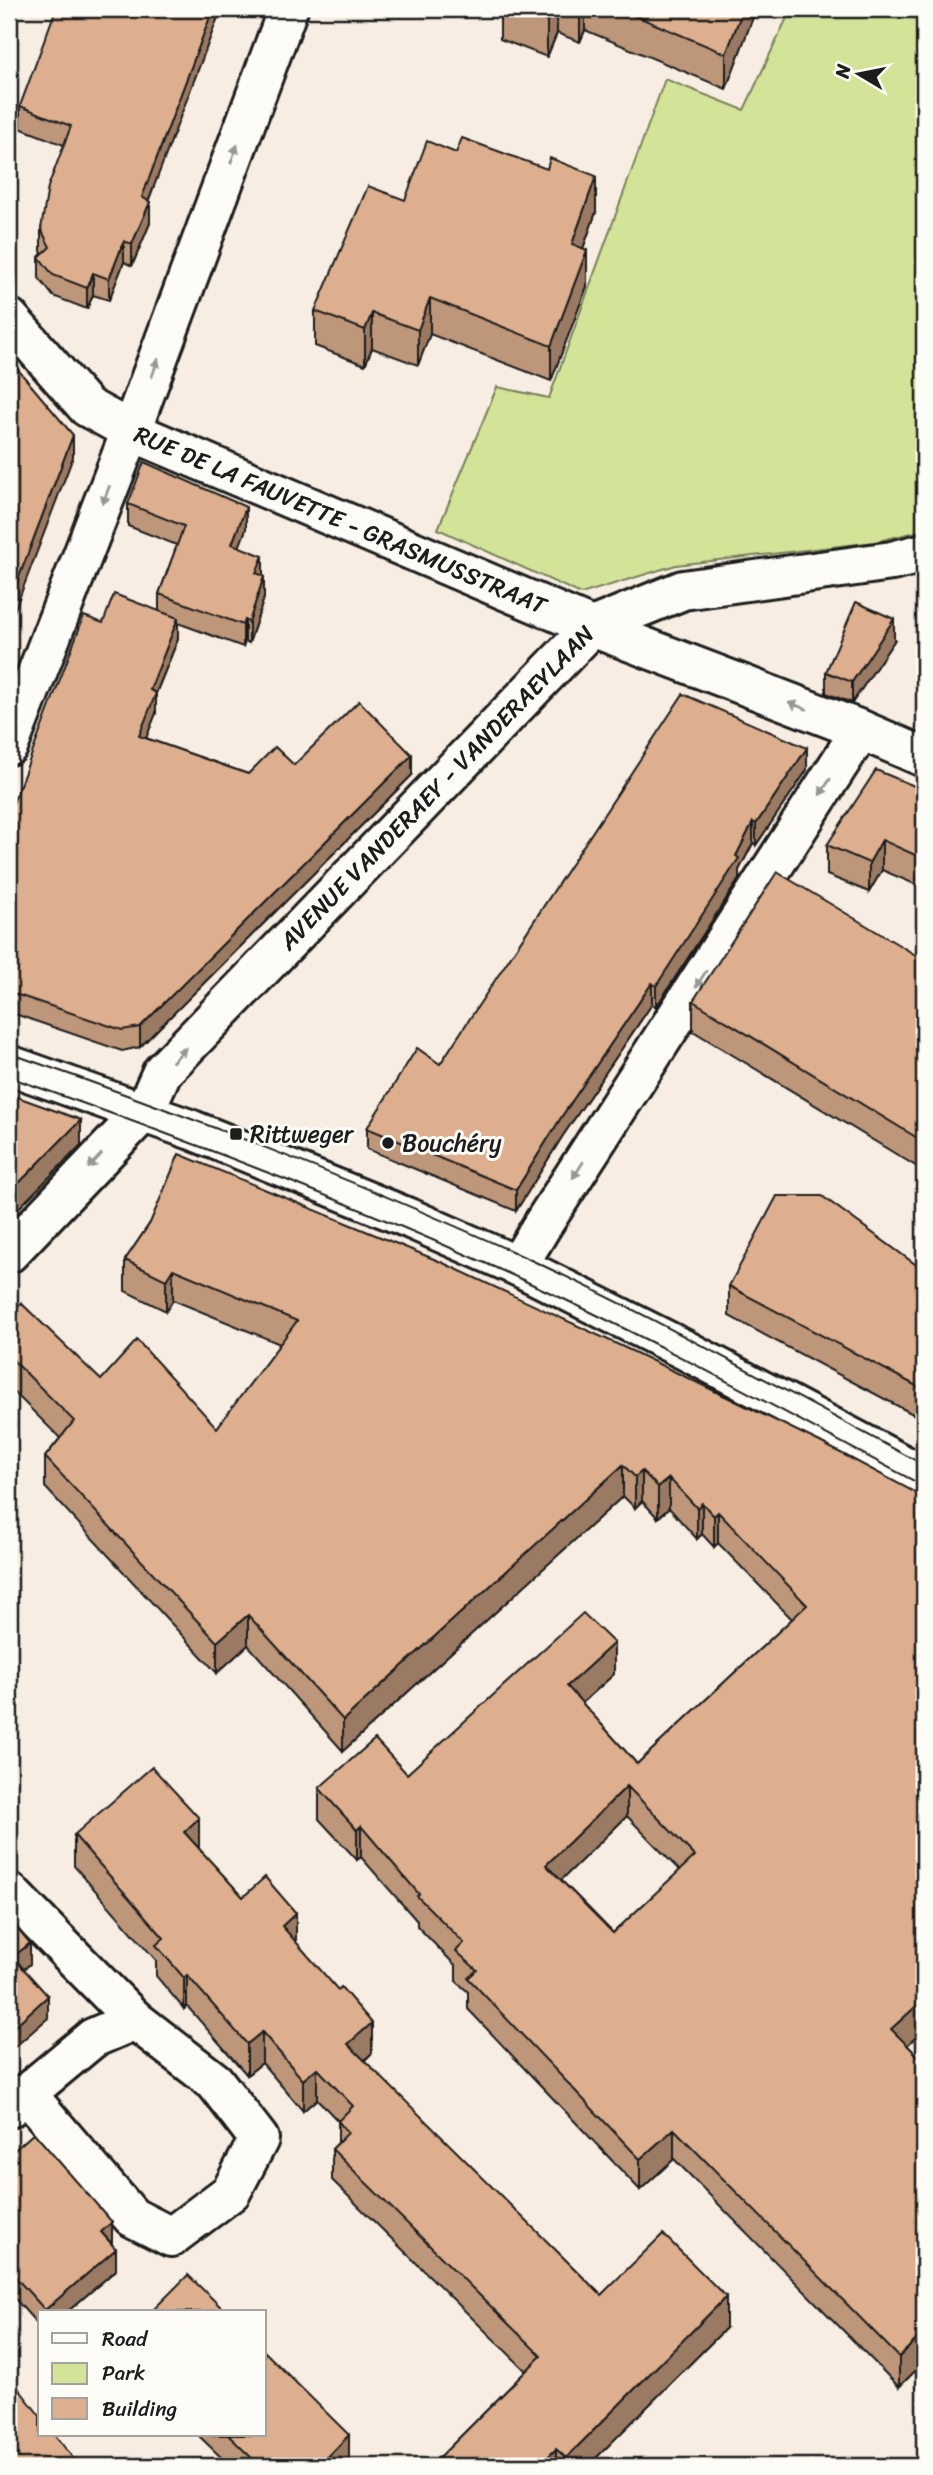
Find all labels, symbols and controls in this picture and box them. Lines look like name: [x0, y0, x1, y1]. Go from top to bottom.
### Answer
north arrow: [824, 38, 894, 108]
text: N: [825, 61, 860, 81]
one-way arrow: [229, 144, 240, 165]
one-way arrow: [149, 357, 160, 378]
street label: RUE DE LA FAUVETTE - GRASMUSSTRAAT: [127, 414, 555, 627]
one-way arrow: [100, 485, 111, 506]
street label: AVENUE VANDERAEY - VANDERAEYLAAN: [268, 615, 605, 961]
one-way arrow: [787, 700, 808, 711]
one-way arrow: [818, 778, 831, 797]
one-way arrow: [695, 969, 708, 988]
one-way arrow: [170, 1047, 186, 1064]
place label: Rittweger: [250, 1113, 355, 1155]
place label: Bouchéry: [402, 1122, 502, 1164]
marker: Rittweger: [228, 1126, 244, 1142]
marker: Bouchéry: [380, 1135, 396, 1151]
one-way arrow: [88, 1152, 104, 1169]
one-way arrow: [572, 1160, 585, 1179]
legend: [38, 2310, 266, 2436]
text: Road: [102, 2320, 149, 2358]
text: Park: [102, 2354, 145, 2392]
text: Building: [102, 2390, 178, 2428]

